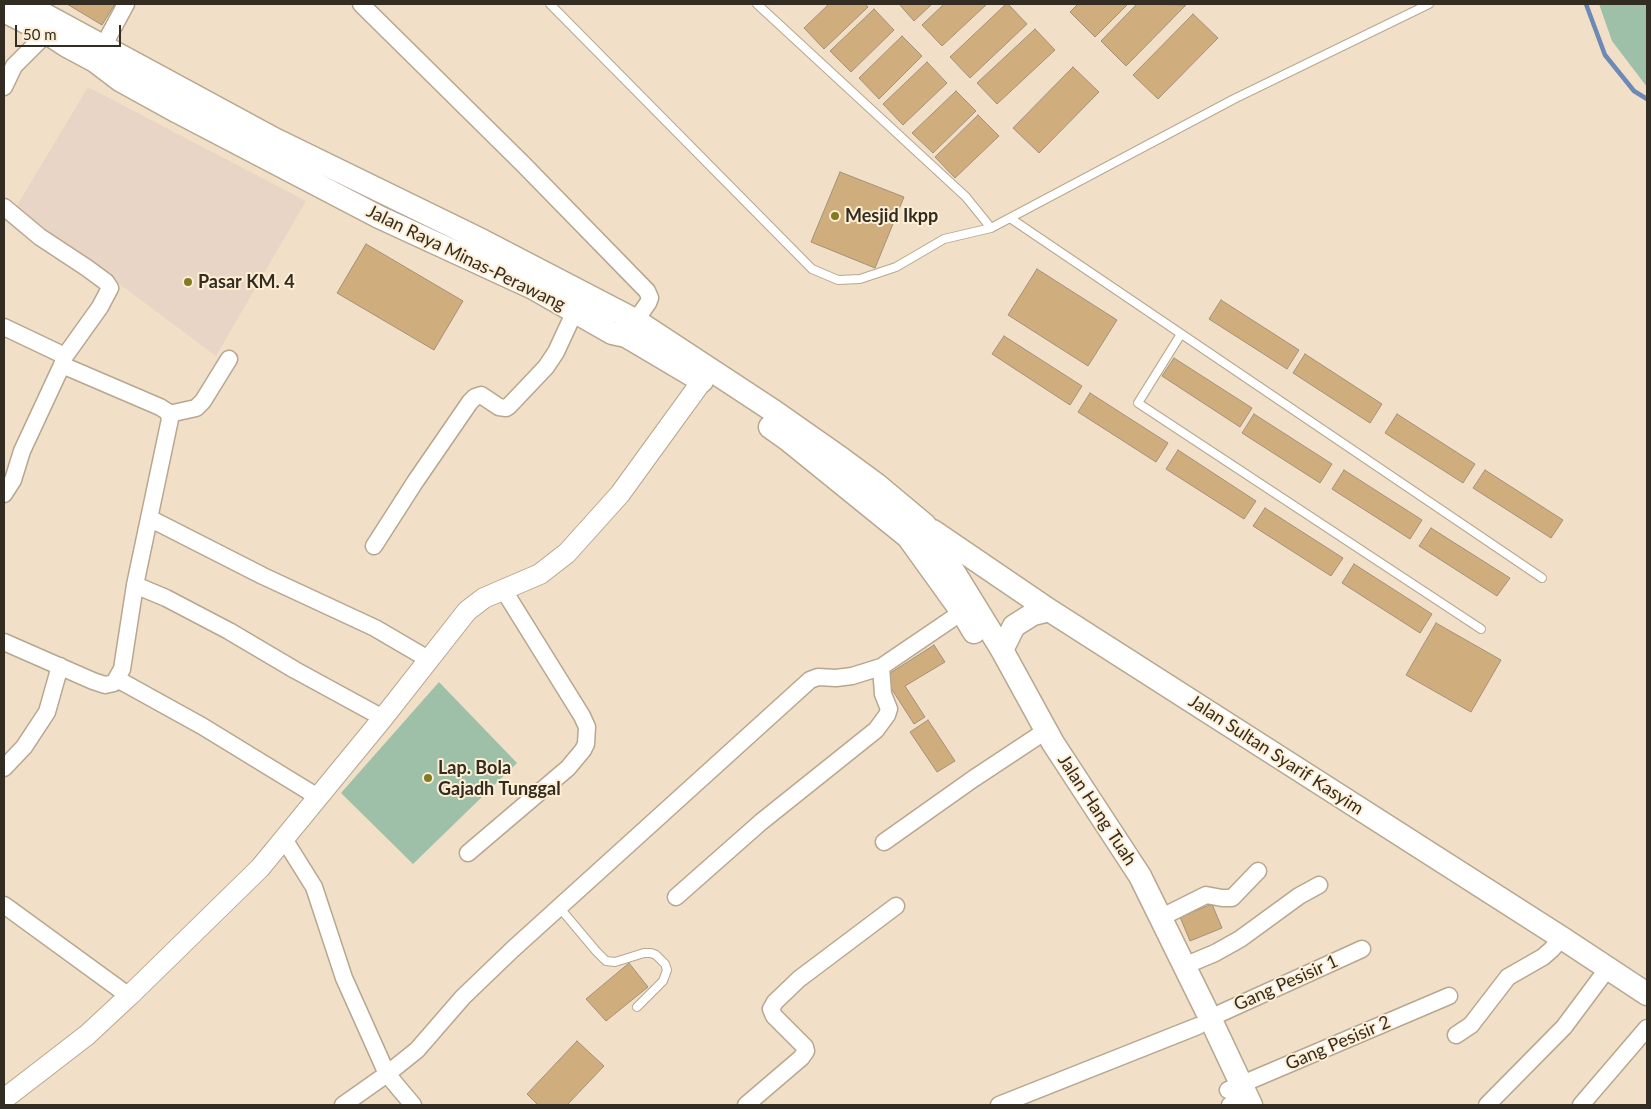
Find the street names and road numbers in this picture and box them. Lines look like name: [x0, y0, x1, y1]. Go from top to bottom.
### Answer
street label: Jalan Raya Minas-Perawang: [363, 200, 569, 316]
street label: Jalan Sultan Syarif Kasyim: [1185, 690, 1367, 820]
street label: Jalan Hang Tuah: [1053, 750, 1141, 870]
street label: Gang Pesisir 1: [1231, 950, 1341, 1016]
street label: Gang Pesisir 2: [1282, 1011, 1394, 1075]

